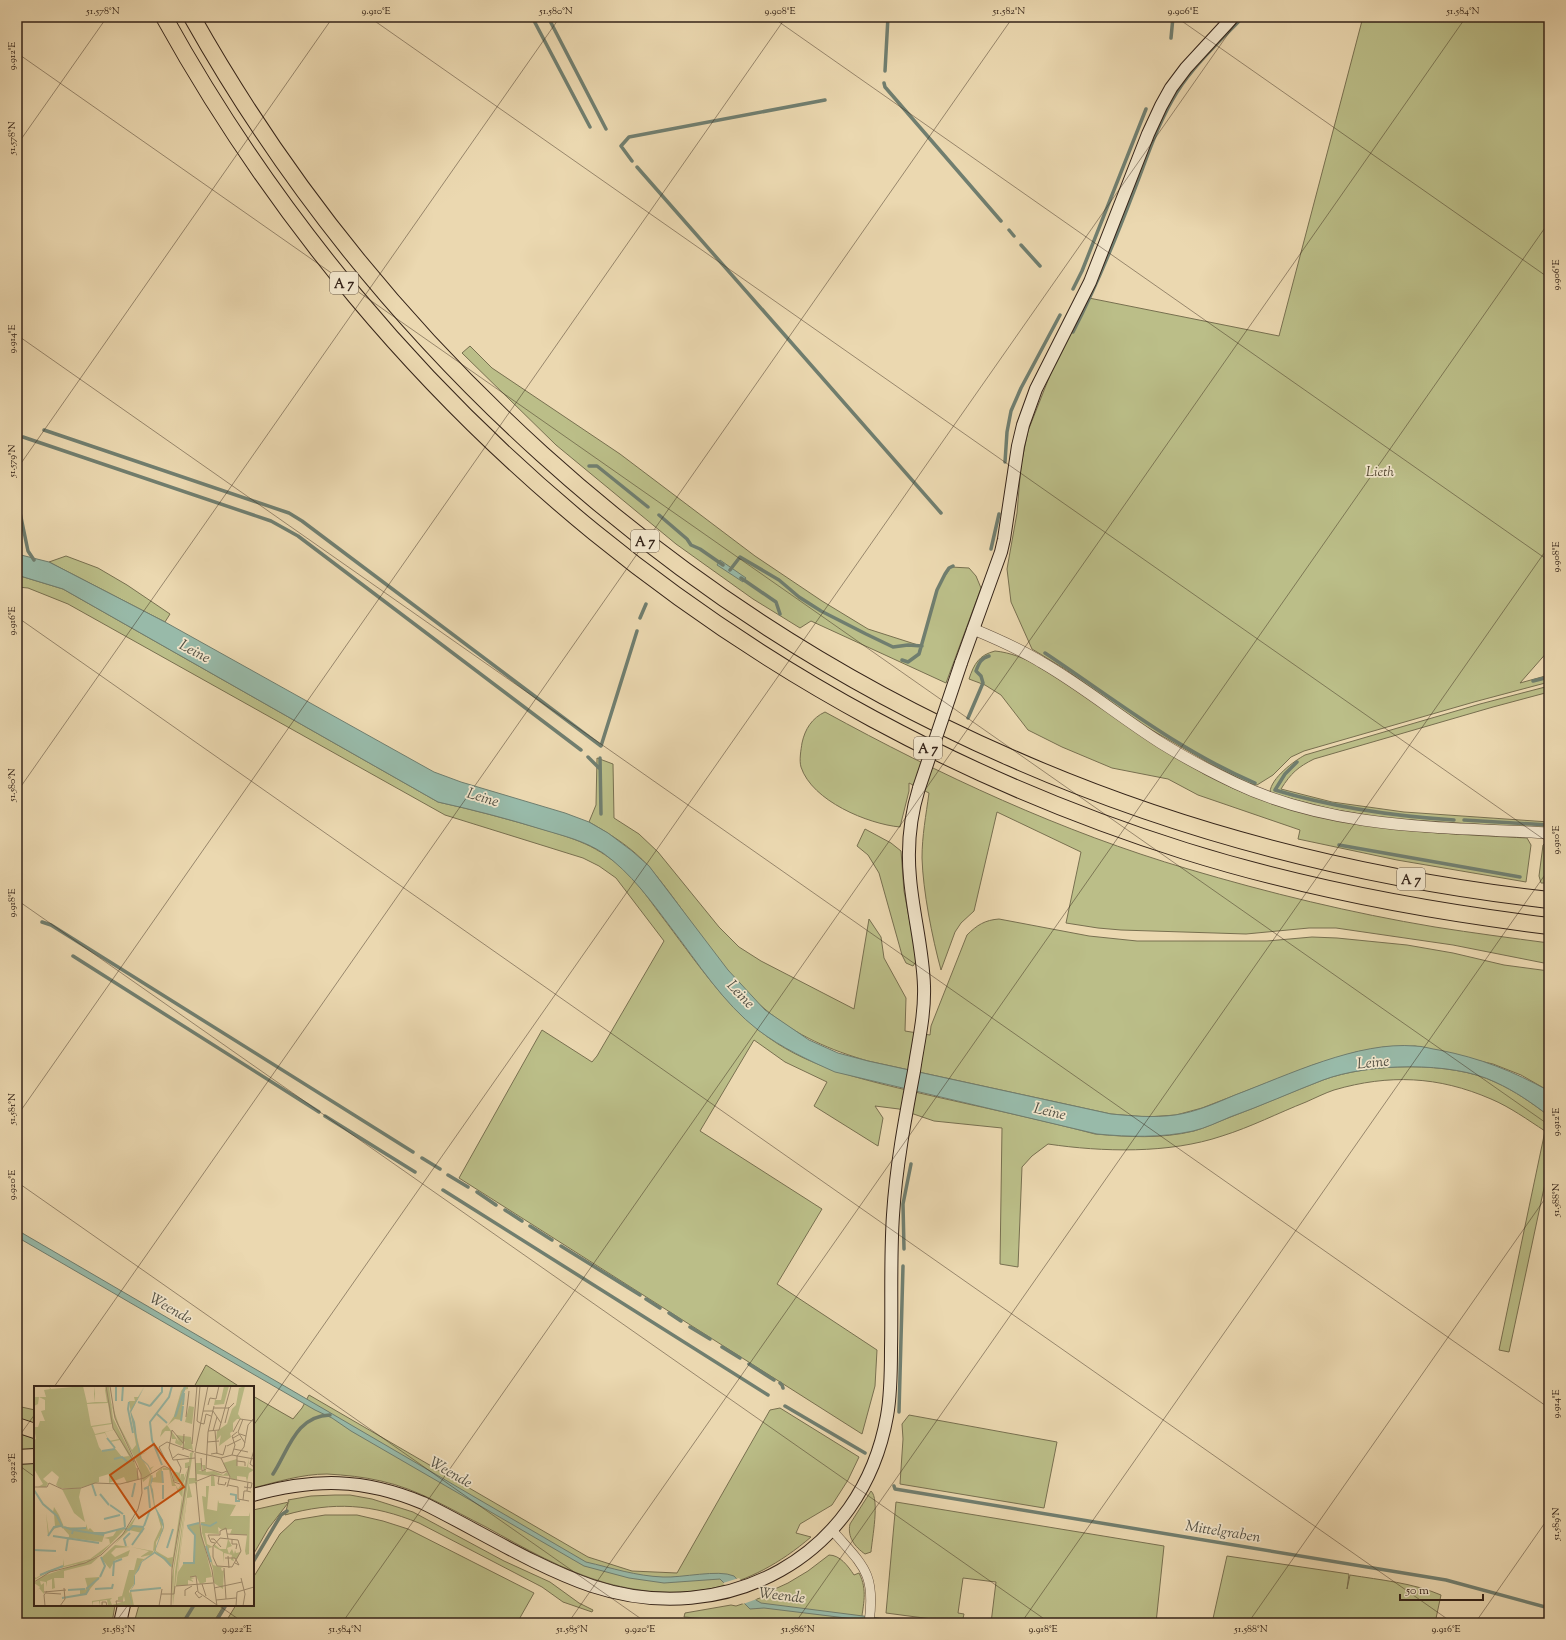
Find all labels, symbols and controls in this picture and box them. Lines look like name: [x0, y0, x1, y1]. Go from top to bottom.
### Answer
text: 51.578°N: [85, 4, 120, 19]
text: 9.910°E: [361, 4, 391, 19]
text: 51.580°N: [538, 4, 573, 19]
text: 9.908°E: [765, 4, 795, 19]
text: 51.582°N: [992, 4, 1025, 19]
text: 9.906°E: [1168, 4, 1198, 19]
text: 51.584°N: [1445, 4, 1480, 19]
text: 9.912°E: [5, 42, 20, 70]
text: 51.578°N: [5, 121, 20, 156]
text: 9.906°E: [1549, 260, 1564, 290]
road number: A 7: [330, 272, 358, 294]
text: 9.914°E: [5, 324, 20, 354]
text: 51.579°N: [5, 445, 20, 478]
park label: Lieth: [1366, 463, 1394, 483]
road number: A 7: [631, 530, 659, 552]
text: 9.908°E: [1549, 542, 1564, 572]
text: 9.916°E: [5, 606, 20, 636]
water label: Leine: [175, 635, 214, 669]
road number: A 7: [914, 737, 942, 759]
text: 51.580°N: [5, 768, 20, 803]
water label: Leine: [464, 784, 501, 813]
text: 9.910°E: [1549, 825, 1564, 855]
road number: A 7: [1397, 868, 1425, 890]
text: 9.918°E: [5, 888, 20, 918]
water label: Leine: [721, 976, 759, 1014]
water label: Leine: [1356, 1052, 1390, 1075]
text: 51.581°N: [5, 1093, 20, 1126]
water label: Leine: [1031, 1099, 1068, 1126]
text: 9.912°E: [1549, 1108, 1564, 1136]
text: 9.920°E: [5, 1170, 20, 1200]
text: 51.588°N: [1549, 1183, 1564, 1218]
water label: Weende: [145, 1289, 196, 1330]
inset map: [34, 1386, 254, 1606]
text: 9.914°E: [1549, 1389, 1564, 1419]
text: 9.922°E: [5, 1453, 20, 1483]
water label: Weende: [425, 1453, 476, 1494]
text: 51.589°N: [1549, 1507, 1564, 1542]
water label: Mittelgraben: [1184, 1516, 1262, 1549]
scale bar: [1400, 1576, 1483, 1602]
text: 50 m: [1405, 1582, 1429, 1600]
water label: Weende: [757, 1583, 806, 1610]
text: 51.583°N: [102, 1622, 135, 1637]
text: 9.922°E: [222, 1622, 252, 1637]
text: 51.584°N: [327, 1622, 362, 1637]
text: 51.585°N: [555, 1622, 588, 1637]
text: 9.920°E: [625, 1622, 655, 1637]
text: 51.586°N: [780, 1622, 815, 1637]
text: 9.918°E: [1028, 1622, 1058, 1637]
text: 51.588°N: [1233, 1622, 1268, 1637]
text: 9.916°E: [1431, 1622, 1461, 1637]

